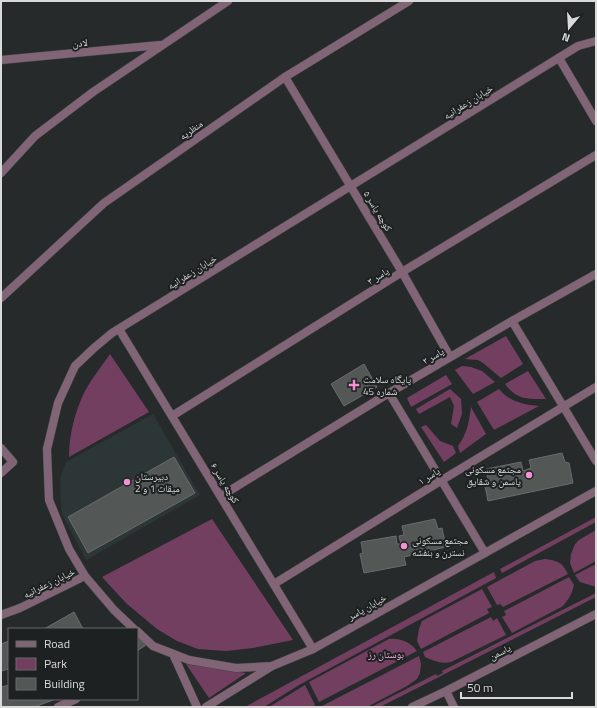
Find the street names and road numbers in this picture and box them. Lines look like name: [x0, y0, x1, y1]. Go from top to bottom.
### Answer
street label: لادن: [72, 35, 88, 51]
street label: خیابان زعفرانیه: [440, 80, 496, 123]
street label: منظریه: [176, 116, 206, 144]
street label: کوچه یاسر ۵: [360, 188, 396, 234]
street label: خیابان زعفرانیه: [164, 250, 220, 293]
street label: یاسر ۳: [364, 263, 392, 289]
street label: یاسر ۲: [419, 344, 447, 368]
street label: کوچه یاسر ۶: [207, 460, 243, 506]
street label: یاسر ۱: [415, 463, 443, 489]
street label: خیابان زعفرانیه: [21, 564, 78, 602]
street label: خیابان یاسر: [344, 590, 390, 624]
street label: یاسمن: [487, 640, 513, 664]

